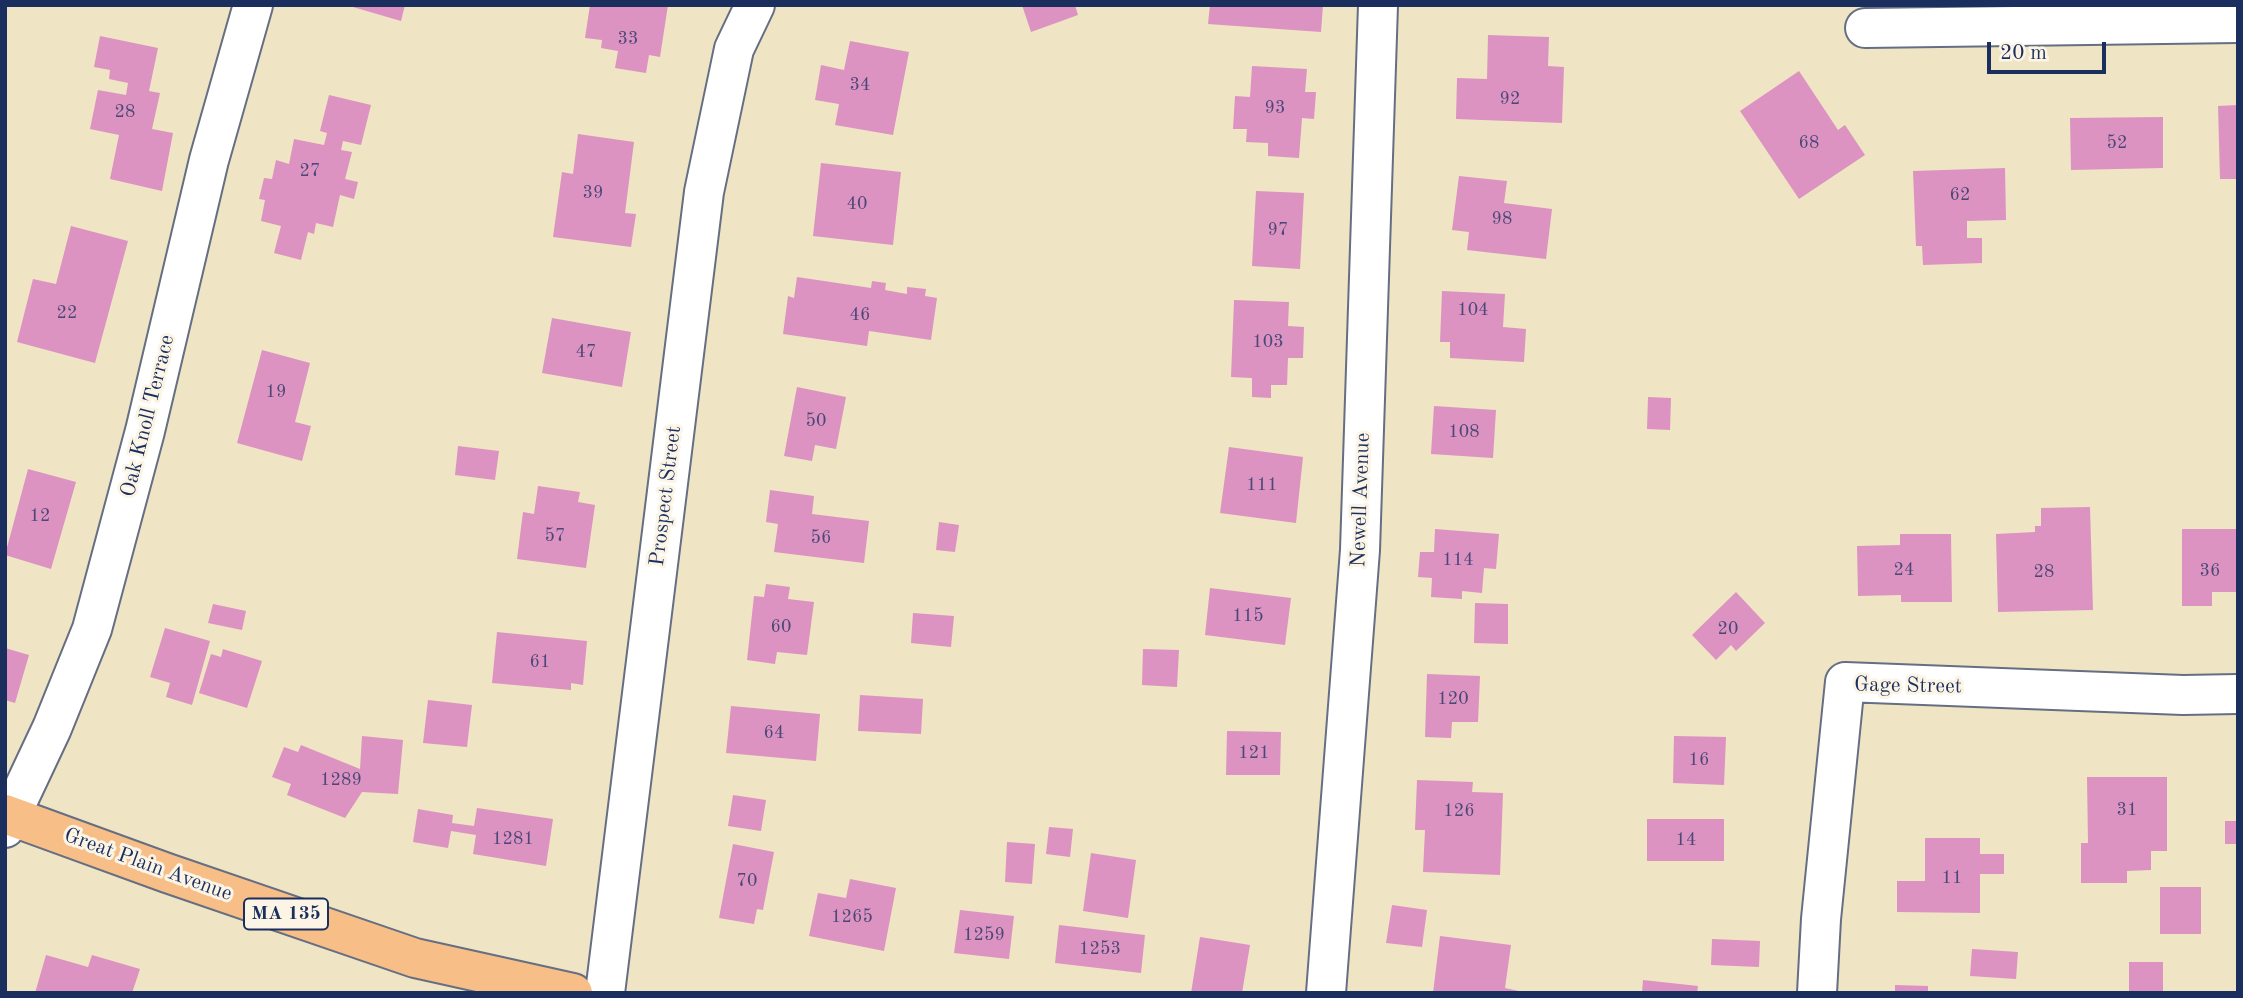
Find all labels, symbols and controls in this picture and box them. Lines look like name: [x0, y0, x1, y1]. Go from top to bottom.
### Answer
house number: 33: [618, 28, 638, 50]
scale bar: [1991, 28, 2110, 72]
text: 20 m: [2000, 43, 2047, 64]
house number: 34: [850, 74, 870, 96]
house number: 92: [1500, 88, 1520, 110]
house number: 93: [1265, 97, 1285, 119]
house number: 28: [115, 101, 135, 123]
house number: 68: [1799, 132, 1819, 154]
house number: 52: [2107, 132, 2127, 154]
house number: 27: [300, 160, 320, 182]
house number: 39: [583, 182, 603, 204]
house number: 62: [1950, 184, 1970, 206]
house number: 40: [847, 193, 867, 215]
house number: 98: [1492, 208, 1512, 230]
house number: 97: [1268, 219, 1288, 241]
house number: 104: [1457, 299, 1489, 321]
house number: 22: [57, 302, 77, 324]
house number: 46: [850, 304, 870, 326]
house number: 103: [1252, 331, 1284, 353]
street label: Oak Knoll Terrace: [116, 332, 180, 500]
house number: 47: [576, 341, 596, 363]
house number: 19: [266, 381, 286, 403]
house number: 50: [806, 410, 826, 432]
house number: 108: [1448, 421, 1480, 443]
street label: Prospect Street: [645, 424, 687, 568]
street label: Newell Avenue: [1346, 432, 1376, 568]
house number: 111: [1246, 474, 1278, 496]
house number: 12: [30, 505, 50, 527]
house number: 57: [545, 525, 565, 547]
house number: 56: [811, 527, 831, 549]
house number: 114: [1442, 549, 1474, 571]
house number: 24: [1894, 559, 1914, 581]
house number: 36: [2200, 560, 2220, 582]
house number: 28: [2034, 561, 2054, 583]
house number: 115: [1232, 605, 1264, 627]
house number: 60: [771, 616, 791, 638]
house number: 20: [1718, 618, 1738, 640]
house number: 61: [530, 651, 550, 673]
street label: Gage Street: [1854, 672, 1962, 700]
house number: 120: [1437, 688, 1469, 710]
house number: 64: [764, 722, 784, 744]
house number: 121: [1238, 742, 1270, 764]
house number: 16: [1689, 749, 1709, 771]
house number: 1289: [320, 769, 362, 791]
house number: 31: [2117, 799, 2137, 821]
house number: 126: [1443, 800, 1475, 822]
street label: Great Plain Avenue: [61, 823, 235, 907]
house number: 1281: [492, 828, 534, 850]
house number: 14: [1676, 829, 1696, 851]
house number: 11: [1942, 867, 1962, 889]
house number: 70: [737, 870, 757, 892]
road number: MA 135: [244, 898, 328, 930]
house number: 1265: [831, 906, 873, 928]
house number: 1259: [963, 924, 1005, 946]
house number: 1253: [1079, 938, 1121, 960]

